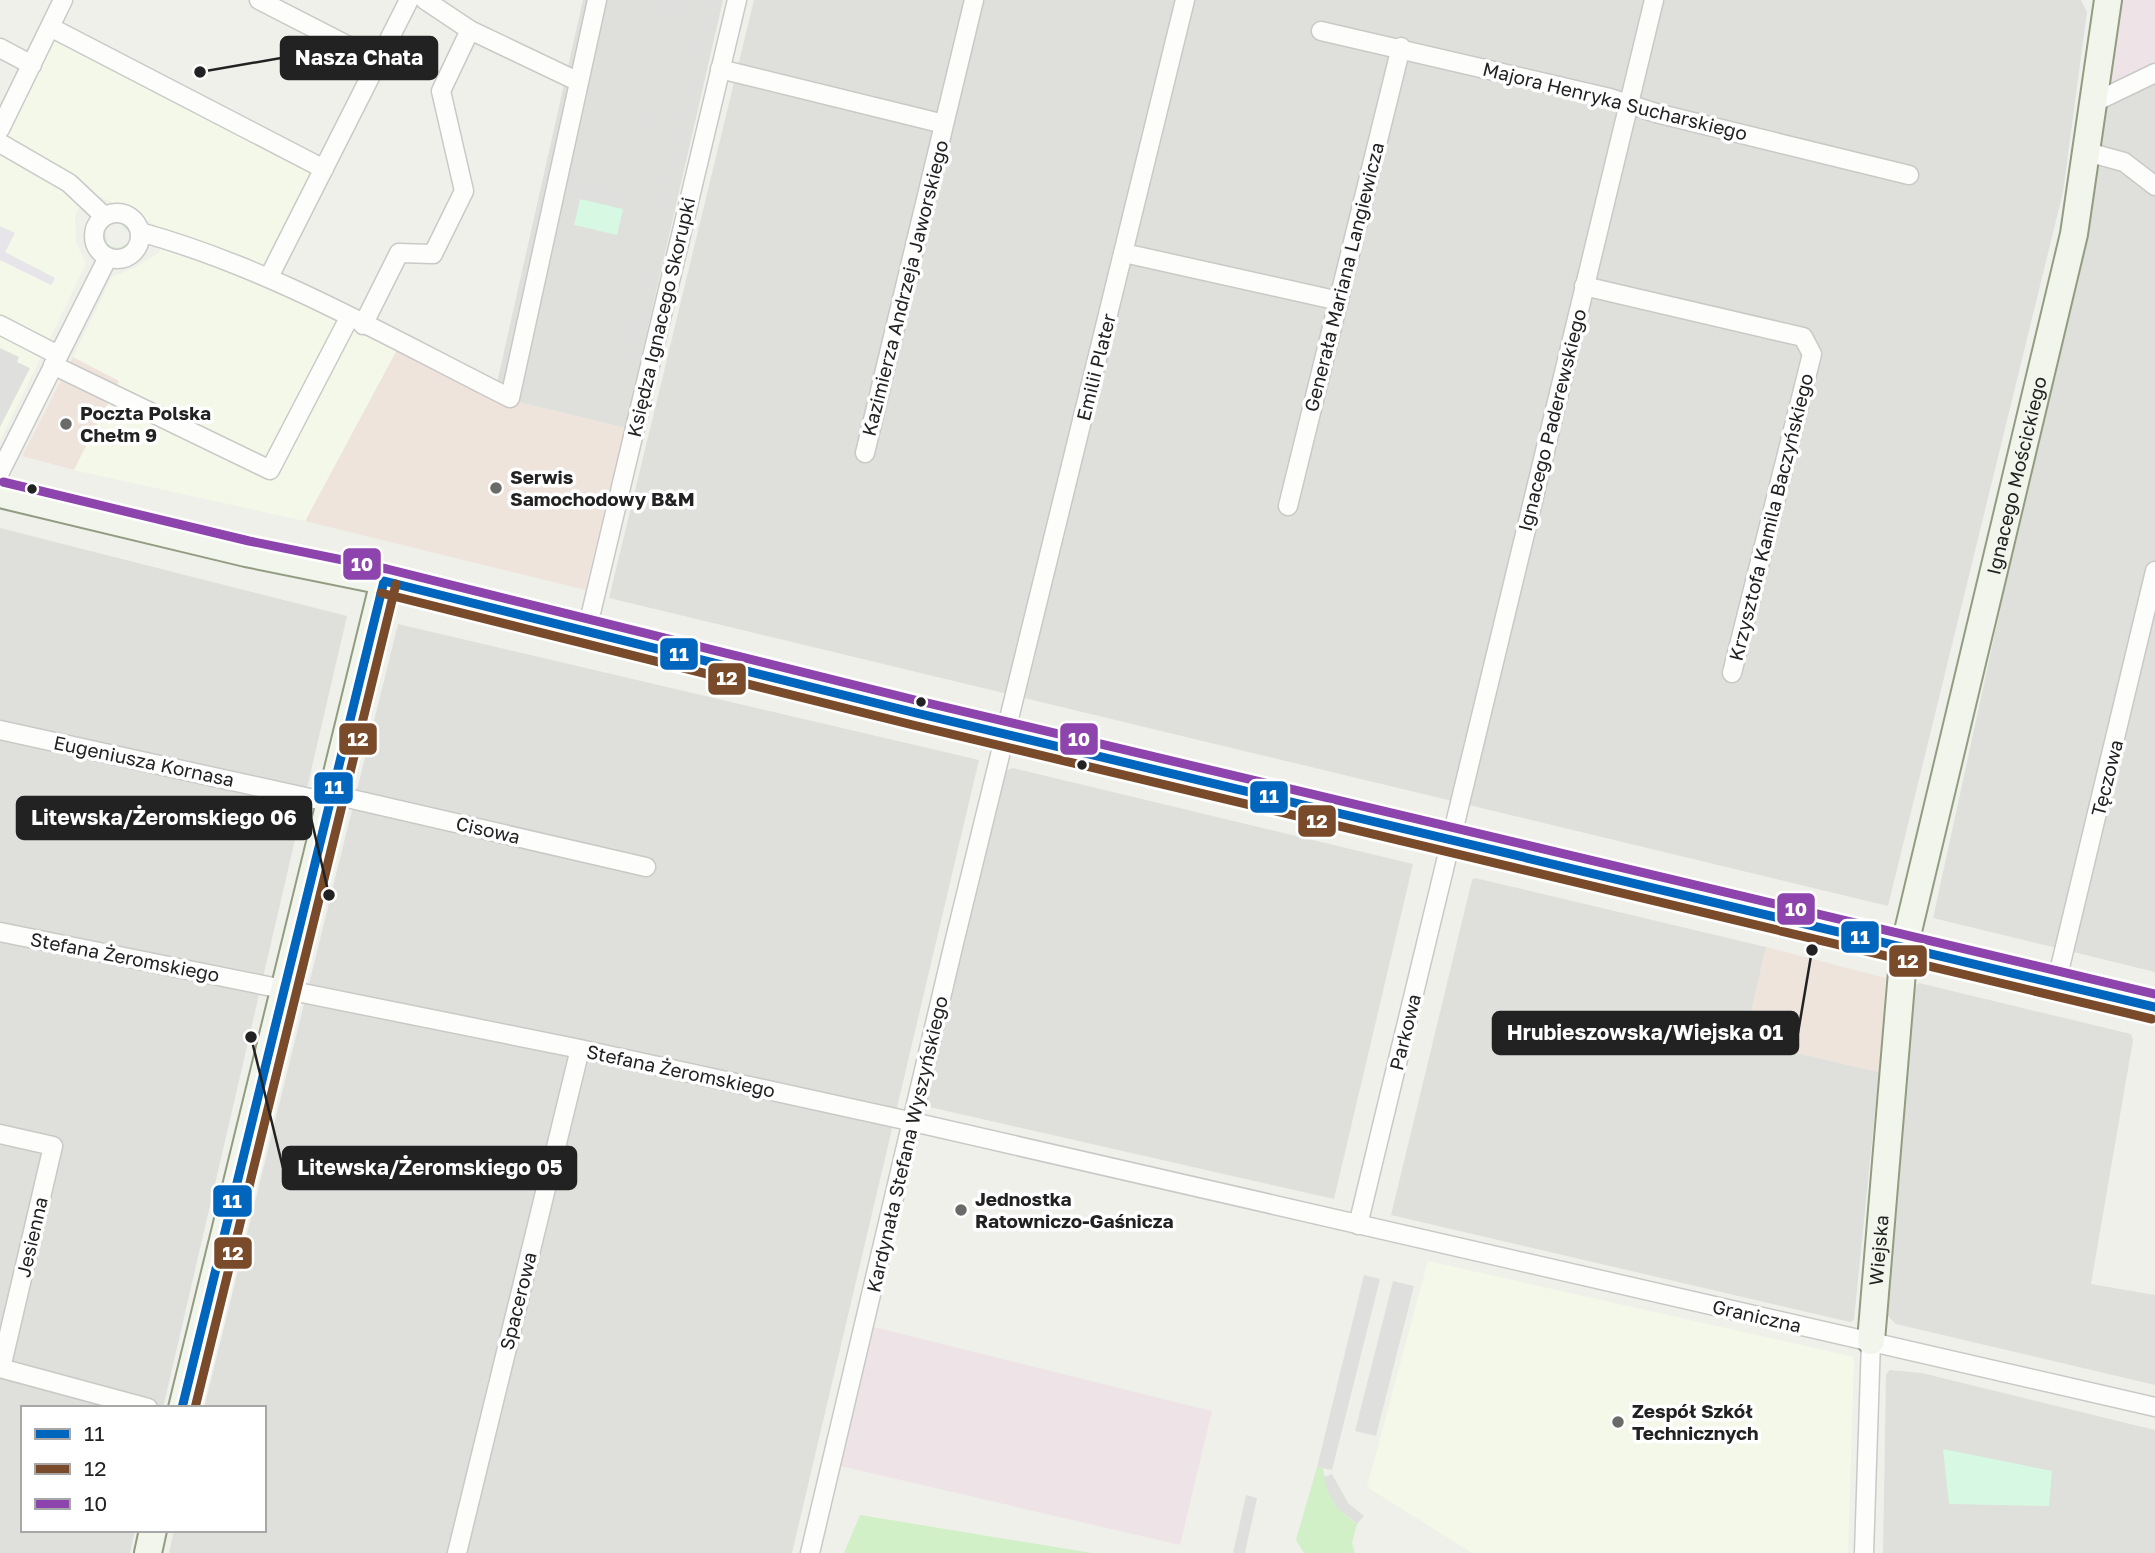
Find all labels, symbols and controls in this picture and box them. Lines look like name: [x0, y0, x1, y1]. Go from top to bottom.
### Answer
callout: Nasza Chata: [281, 37, 437, 79]
text: Nasza Chata: [295, 44, 423, 70]
street label: Majora Henryka Sucharskiego: [1480, 56, 1750, 145]
street label: Kazimierza Andrzeja Jaworskiego: [857, 137, 952, 438]
street label: Generała Mariana Langiewicza: [1299, 140, 1388, 414]
street label: Księdza Ignacego Skorupki: [622, 195, 699, 439]
street label: Ignacego Paderewskiego: [1513, 306, 1590, 533]
street label: Emilii Plater: [1071, 310, 1120, 423]
street label: Krzysztofa Kamila Baczyńskiego: [1724, 371, 1817, 663]
street label: Ignacego Mościckiego: [1981, 374, 2051, 577]
place label: Poczta Polska Chełm 9: [80, 401, 211, 446]
marker: Poczta Polska Chełm 9: [58, 416, 74, 432]
place label: Serwis Samochodowy B&M: [510, 465, 695, 510]
marker: Serwis Samochodowy B&M: [488, 480, 504, 496]
unlabelled marker: [25, 482, 39, 496]
line badge: 10: [342, 547, 382, 581]
text: 10: [351, 552, 373, 575]
line badge: 11: [659, 637, 699, 671]
text: 11: [669, 642, 689, 665]
line badge: 12: [707, 662, 747, 696]
text: 12: [716, 666, 738, 689]
unlabelled marker: [914, 695, 928, 709]
line badge: 12: [338, 722, 378, 756]
line badge: 10: [1059, 722, 1099, 756]
text: 12: [347, 727, 369, 750]
text: 10: [1068, 727, 1090, 750]
street label: Eugeniusza Kornasa: [52, 730, 237, 791]
street label: Tęczowa: [2086, 737, 2127, 819]
unlabelled marker: [1075, 758, 1089, 772]
line badge: 11: [313, 771, 354, 805]
text: 11: [324, 775, 344, 798]
line badge: 11: [1249, 780, 1289, 814]
text: 11: [1259, 784, 1279, 807]
callout: Litewska/Żeromskiego 06: [17, 797, 311, 839]
text: Litewska/Żeromskiego 06: [31, 804, 297, 830]
line badge: 12: [1297, 804, 1337, 838]
text: 12: [1306, 809, 1328, 832]
street label: Cisowa: [454, 811, 522, 848]
line badge: 10: [1776, 892, 1816, 926]
text: 10: [1785, 897, 1807, 920]
line badge: 11: [1840, 920, 1880, 954]
text: 11: [1850, 925, 1870, 948]
street label: Stefana Żeromskiego: [29, 927, 222, 986]
line badge: 12: [1888, 944, 1928, 978]
text: 12: [1897, 949, 1919, 972]
street label: Parkowa: [1384, 991, 1425, 1072]
street label: Kardynała Stefana Wyszyńskiego: [861, 993, 952, 1294]
callout: Hrubieszowska/Wiejska 01: [1493, 1012, 1798, 1054]
text: Hrubieszowska/Wiejska 01: [1507, 1019, 1783, 1045]
street label: Stefana Żeromskiego: [585, 1039, 777, 1102]
callout: Litewska/Żeromskiego 05: [283, 1147, 576, 1189]
text: Litewska/Żeromskiego 05: [297, 1154, 563, 1180]
line badge: 11: [212, 1184, 253, 1218]
place label: Jednostka Ratowniczo-Gaśnicza: [975, 1187, 1173, 1232]
text: 11: [222, 1189, 242, 1212]
street label: Jesienna: [11, 1194, 52, 1279]
marker: Jednostka Ratowniczo-Gaśnicza: [953, 1202, 969, 1218]
street label: Wiejska: [1864, 1214, 1893, 1287]
line badge: 12: [213, 1236, 253, 1270]
text: 12: [222, 1241, 244, 1264]
street label: Spacerowa: [494, 1250, 541, 1352]
street label: Graniczna: [1710, 1294, 1804, 1337]
place label: Zespół Szkół Technicznych: [1632, 1399, 1758, 1444]
legend: [21, 1406, 266, 1532]
marker: Zespół Szkół Technicznych: [1610, 1414, 1626, 1430]
text: 11: [84, 1420, 104, 1446]
text: 12: [84, 1455, 106, 1481]
text: 10: [84, 1490, 107, 1516]

